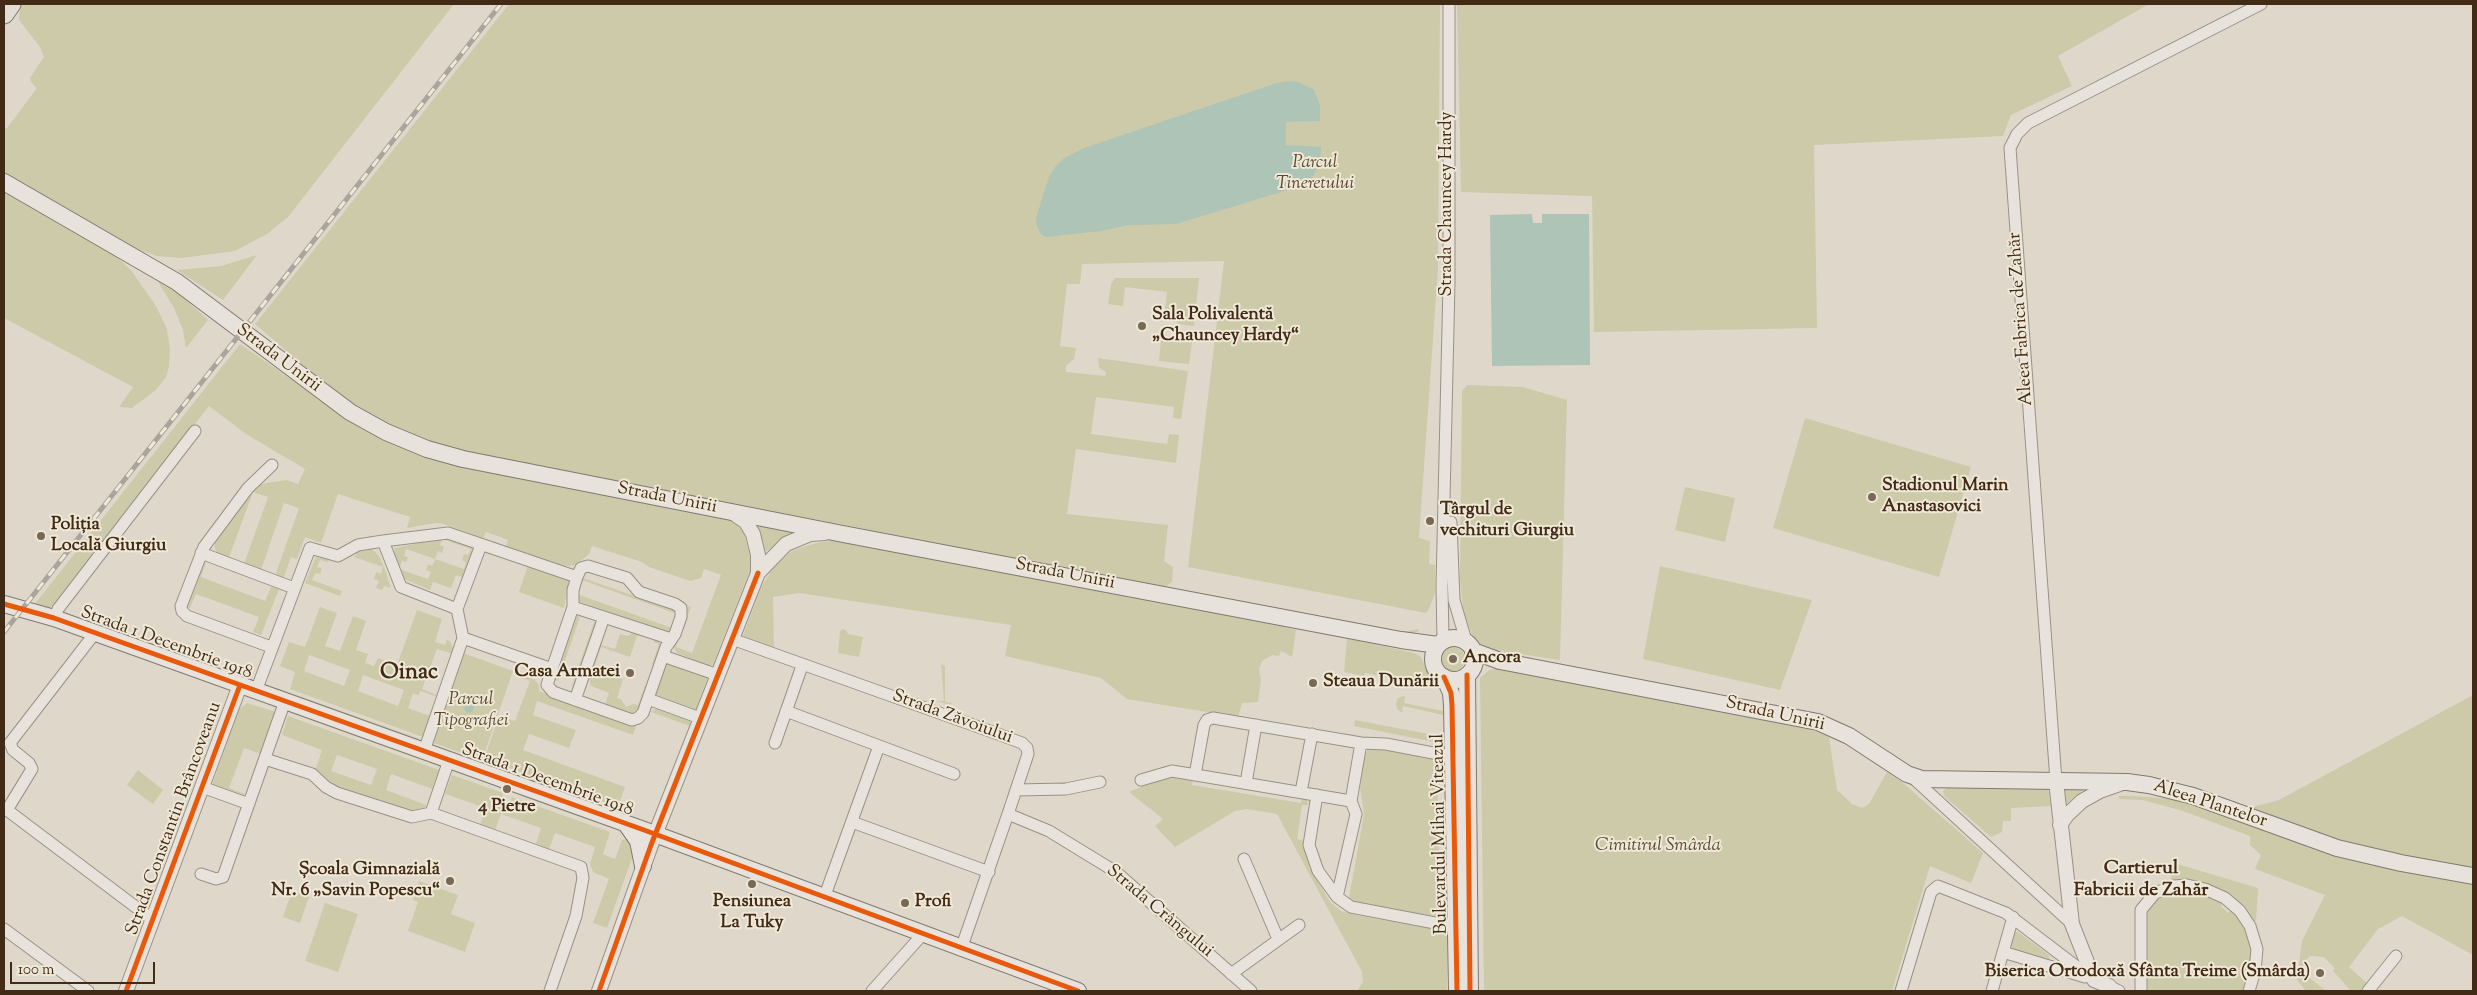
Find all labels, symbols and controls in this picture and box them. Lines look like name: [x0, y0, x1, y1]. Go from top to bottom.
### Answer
street label: Strada Chauncey Hardy: [1437, 112, 1459, 296]
park label: Parcul Tineretului: [1276, 153, 1354, 195]
street label: Aleea Fabrica de Zahăr: [2005, 231, 2039, 407]
place label: Sala Polivalentă „Chauncey Hardy“: [1152, 305, 1299, 348]
street label: Strada Unirii: [231, 320, 325, 398]
marker: Sala Polivalentă „Chauncey Hardy“: [1136, 320, 1148, 332]
place label: Stadionul Marin Anastasovici: [1882, 476, 2009, 518]
street label: Strada Unirii: [615, 479, 719, 519]
marker: Stadionul Marin Anastasovici: [1866, 491, 1878, 503]
place label: Târgul de vechituri Giurgiu: [1440, 500, 1574, 542]
place label: Poliția Locală Giurgiu: [51, 515, 166, 558]
marker: Târgul de vechituri Giurgiu: [1424, 515, 1436, 527]
marker: Poliția Locală Giurgiu: [35, 530, 47, 542]
street label: Strada Unirii: [1013, 555, 1117, 595]
street label: Strada 1 Decembrie 1918: [77, 603, 255, 685]
place label: Ancora: [1463, 648, 1521, 670]
marker: Ancora: [1447, 653, 1459, 665]
district label: Oinac: [380, 661, 438, 687]
place label: Casa Armatei: [515, 662, 620, 684]
marker: Casa Armatei: [624, 667, 636, 679]
place label: Steaua Dunării: [1323, 672, 1439, 694]
marker: Steaua Dunării: [1307, 677, 1319, 689]
street label: Strada Zăvoiului: [889, 686, 1015, 750]
park label: Parcul Tipografiei: [434, 690, 508, 732]
street label: Strada Unirii: [1723, 693, 1827, 737]
street label: Strada Constantin Brâncoveanu: [123, 699, 227, 939]
street label: Bulevardul Mihai Viteazul: [1428, 733, 1454, 935]
street label: Strada 1 Decembrie 1918: [458, 740, 636, 822]
street label: Aleea Plantelor: [2150, 776, 2270, 834]
marker: 4 Pietre: [501, 783, 513, 795]
place label: 4 Pietre: [478, 797, 536, 819]
park label: Cimitirul Smârda: [1595, 836, 1721, 858]
district label: Cartierul Fabricii de Zahăr: [2074, 859, 2208, 903]
place label: Școala Gimnazială Nr. 6 „Savin Popescu“: [271, 860, 440, 902]
street label: Strada Crângului: [1101, 861, 1217, 963]
marker: Școala Gimnazială Nr. 6 „Savin Popescu“: [444, 875, 456, 887]
marker: Pensiunea La Tuky: [746, 878, 758, 890]
place label: Pensiunea La Tuky: [713, 892, 791, 934]
place label: Profi: [915, 892, 951, 914]
marker: Profi: [899, 897, 911, 909]
scale bar: [12, 952, 158, 984]
text: 100 m: [18, 960, 54, 981]
place label: Biserica Ortodoxă Sfânta Treime (Smârda): [1985, 962, 2310, 984]
marker: Biserica Ortodoxă Sfânta Treime (Smârda): [2314, 967, 2326, 979]

